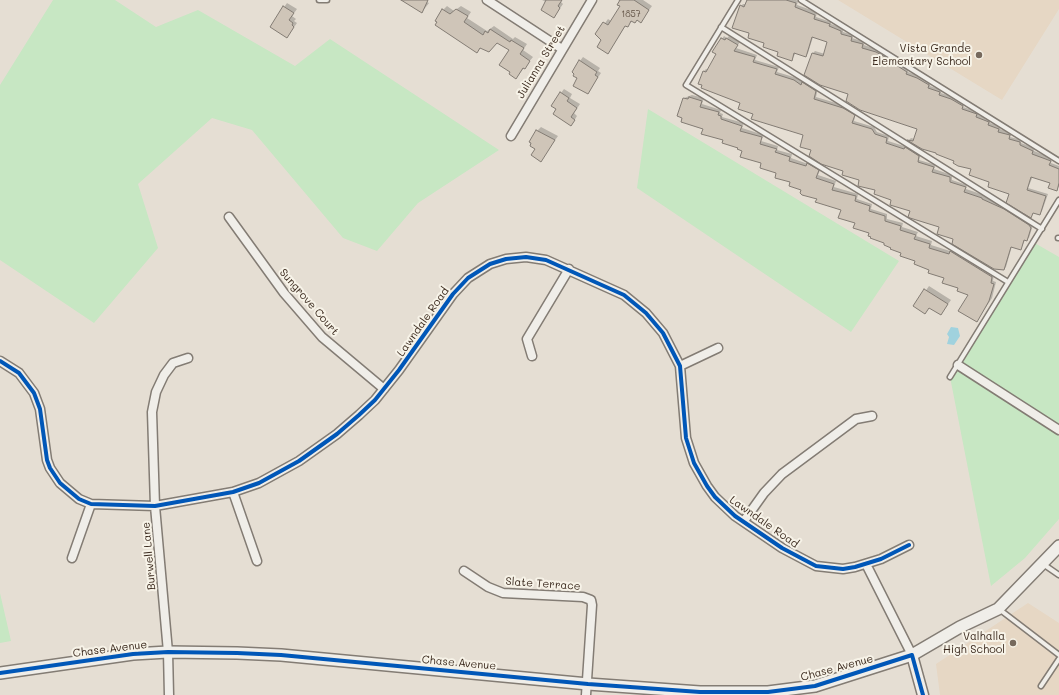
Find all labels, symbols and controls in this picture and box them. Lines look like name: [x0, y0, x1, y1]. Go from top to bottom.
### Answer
house number: 1857: [621, 9, 641, 19]
street label: Julianna Street: [514, 23, 568, 101]
place label: Vista Grande Elementary School: [872, 42, 971, 68]
marker: Vista Grande Elementary School: [974, 50, 984, 60]
street label: Sungrove Court: [277, 266, 341, 338]
street label: Lawndale Road: [394, 285, 452, 359]
street label: Lawndale Road: [727, 493, 801, 551]
street label: Burwell Lane: [139, 521, 159, 591]
street label: Slate Terrace: [505, 575, 581, 593]
place label: Valhalla High School: [943, 630, 1005, 656]
street label: Chase Avenue: [72, 638, 148, 660]
marker: Valhalla High School: [1008, 638, 1018, 648]
street label: Chase Avenue: [799, 652, 875, 684]
street label: Chase Avenue: [421, 653, 497, 673]

